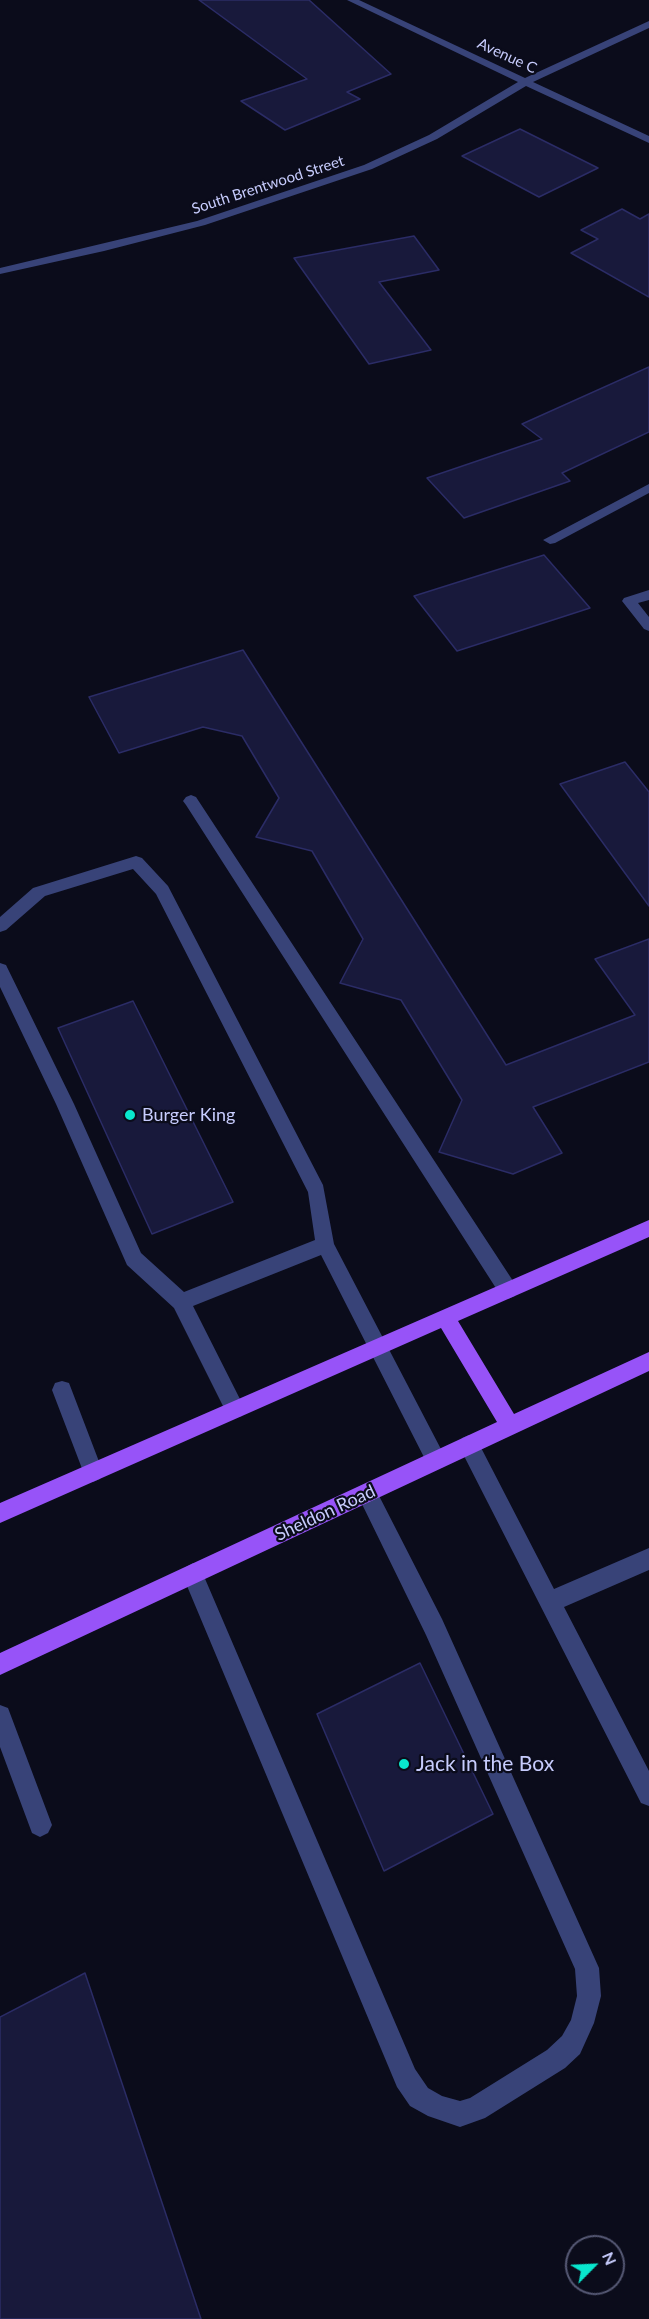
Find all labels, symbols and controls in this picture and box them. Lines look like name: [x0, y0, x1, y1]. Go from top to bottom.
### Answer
street label: Avenue C: [474, 34, 540, 78]
street label: South Brentwood Street: [190, 152, 346, 218]
place label: Burger King: [142, 1104, 235, 1126]
marker: Burger King: [123, 1108, 137, 1122]
street label: Sheldon Road: [271, 1480, 379, 1546]
place label: Jack in the Box: [416, 1751, 554, 1777]
marker: Jack in the Box: [397, 1757, 411, 1771]
north arrow: [565, 2235, 625, 2295]
text: N: [599, 2249, 621, 2268]

